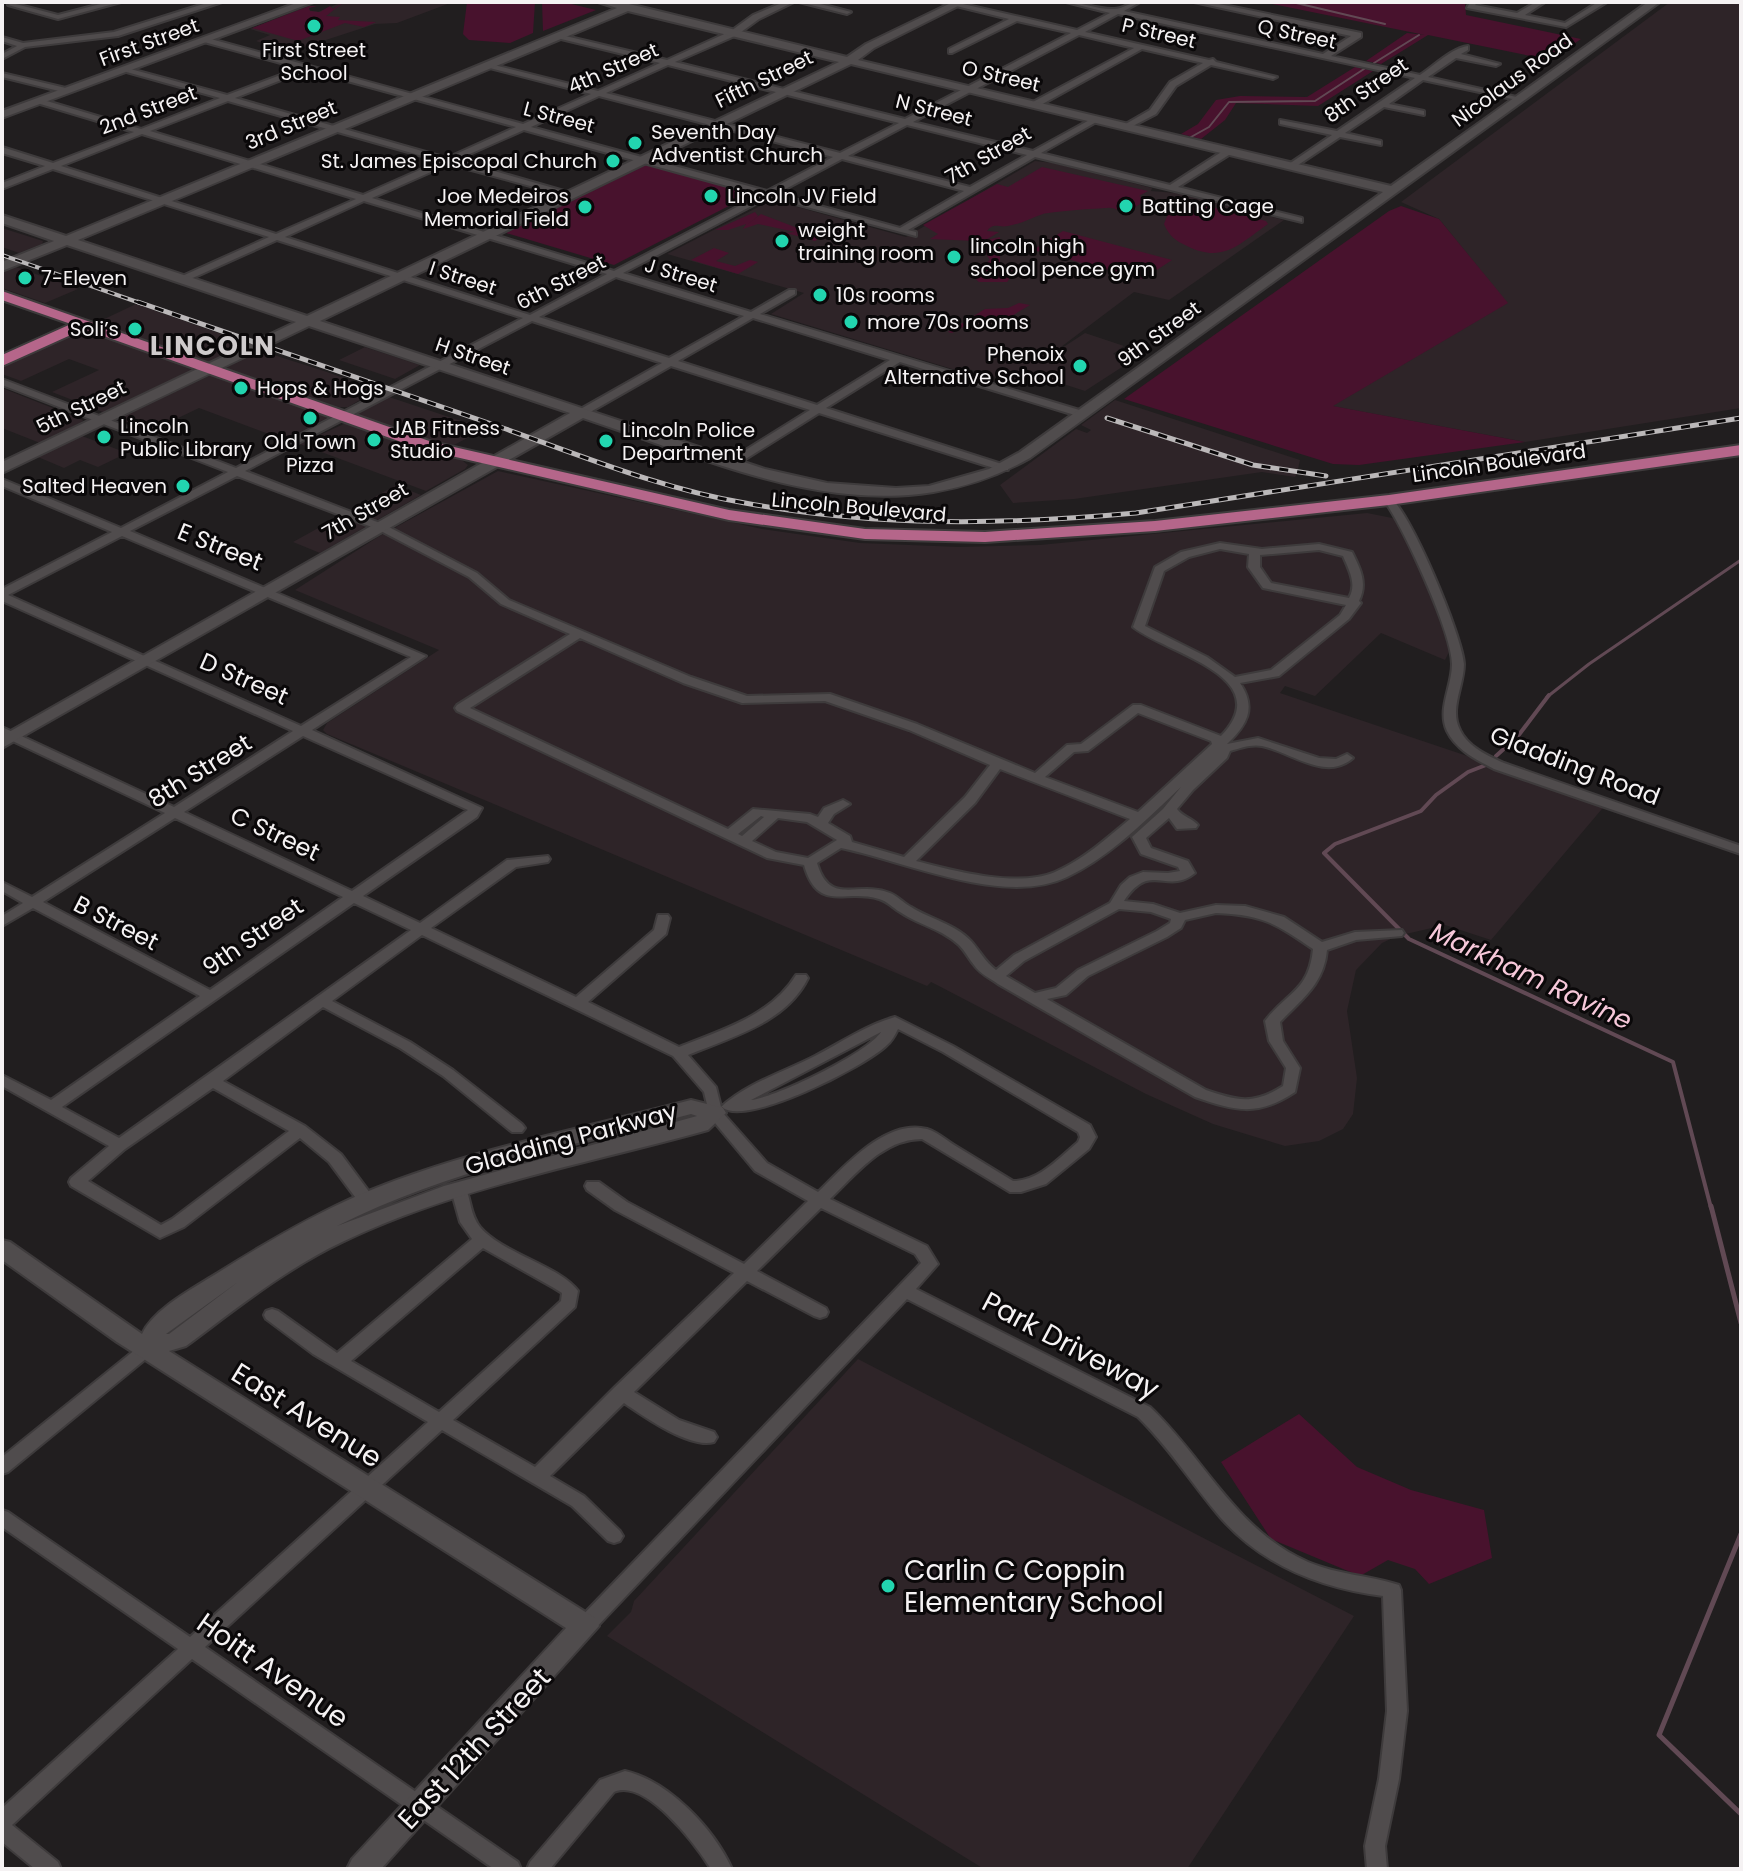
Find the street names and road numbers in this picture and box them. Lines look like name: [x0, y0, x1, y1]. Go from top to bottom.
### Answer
street label: First Street: [95, 11, 203, 73]
street label: P Street: [1119, 11, 1199, 55]
street label: Q Street: [1255, 12, 1339, 56]
street label: Nicolaus Road: [1446, 27, 1578, 133]
street label: 4th Street: [563, 36, 663, 100]
street label: Fifth Street: [710, 43, 818, 115]
street label: 8th Street: [1318, 51, 1414, 129]
street label: O Street: [959, 53, 1043, 99]
street label: 2nd Street: [95, 79, 201, 141]
street label: N Street: [893, 87, 975, 133]
street label: 3rd Street: [241, 93, 341, 157]
street label: L Street: [520, 94, 598, 140]
street label: 7th Street: [940, 119, 1036, 191]
street label: 6th Street: [512, 248, 610, 316]
street label: J Street: [641, 251, 721, 299]
street label: I Street: [426, 254, 500, 302]
street label: 9th Street: [1112, 294, 1206, 374]
street label: H Street: [432, 330, 514, 382]
street label: 5th Street: [31, 373, 131, 441]
street label: Lincoln Boulevard: [1410, 437, 1588, 489]
street label: 7th Street: [317, 475, 413, 547]
street label: Lincoln Boulevard: [770, 485, 948, 529]
street label: E Street: [173, 515, 268, 579]
street label: D Street: [195, 644, 294, 713]
street label: Gladding Road: [1485, 718, 1665, 813]
street label: 8th Street: [142, 726, 258, 815]
street label: C Street: [225, 798, 325, 869]
street label: B Street: [68, 887, 164, 958]
street label: 9th Street: [196, 890, 310, 983]
street label: Gladding Parkway: [461, 1094, 681, 1183]
street label: Park Driveway: [975, 1282, 1166, 1409]
street label: East Avenue: [224, 1354, 389, 1477]
street label: Hoitt Avenue: [189, 1604, 356, 1737]
street label: East 12th Street: [389, 1659, 560, 1838]

